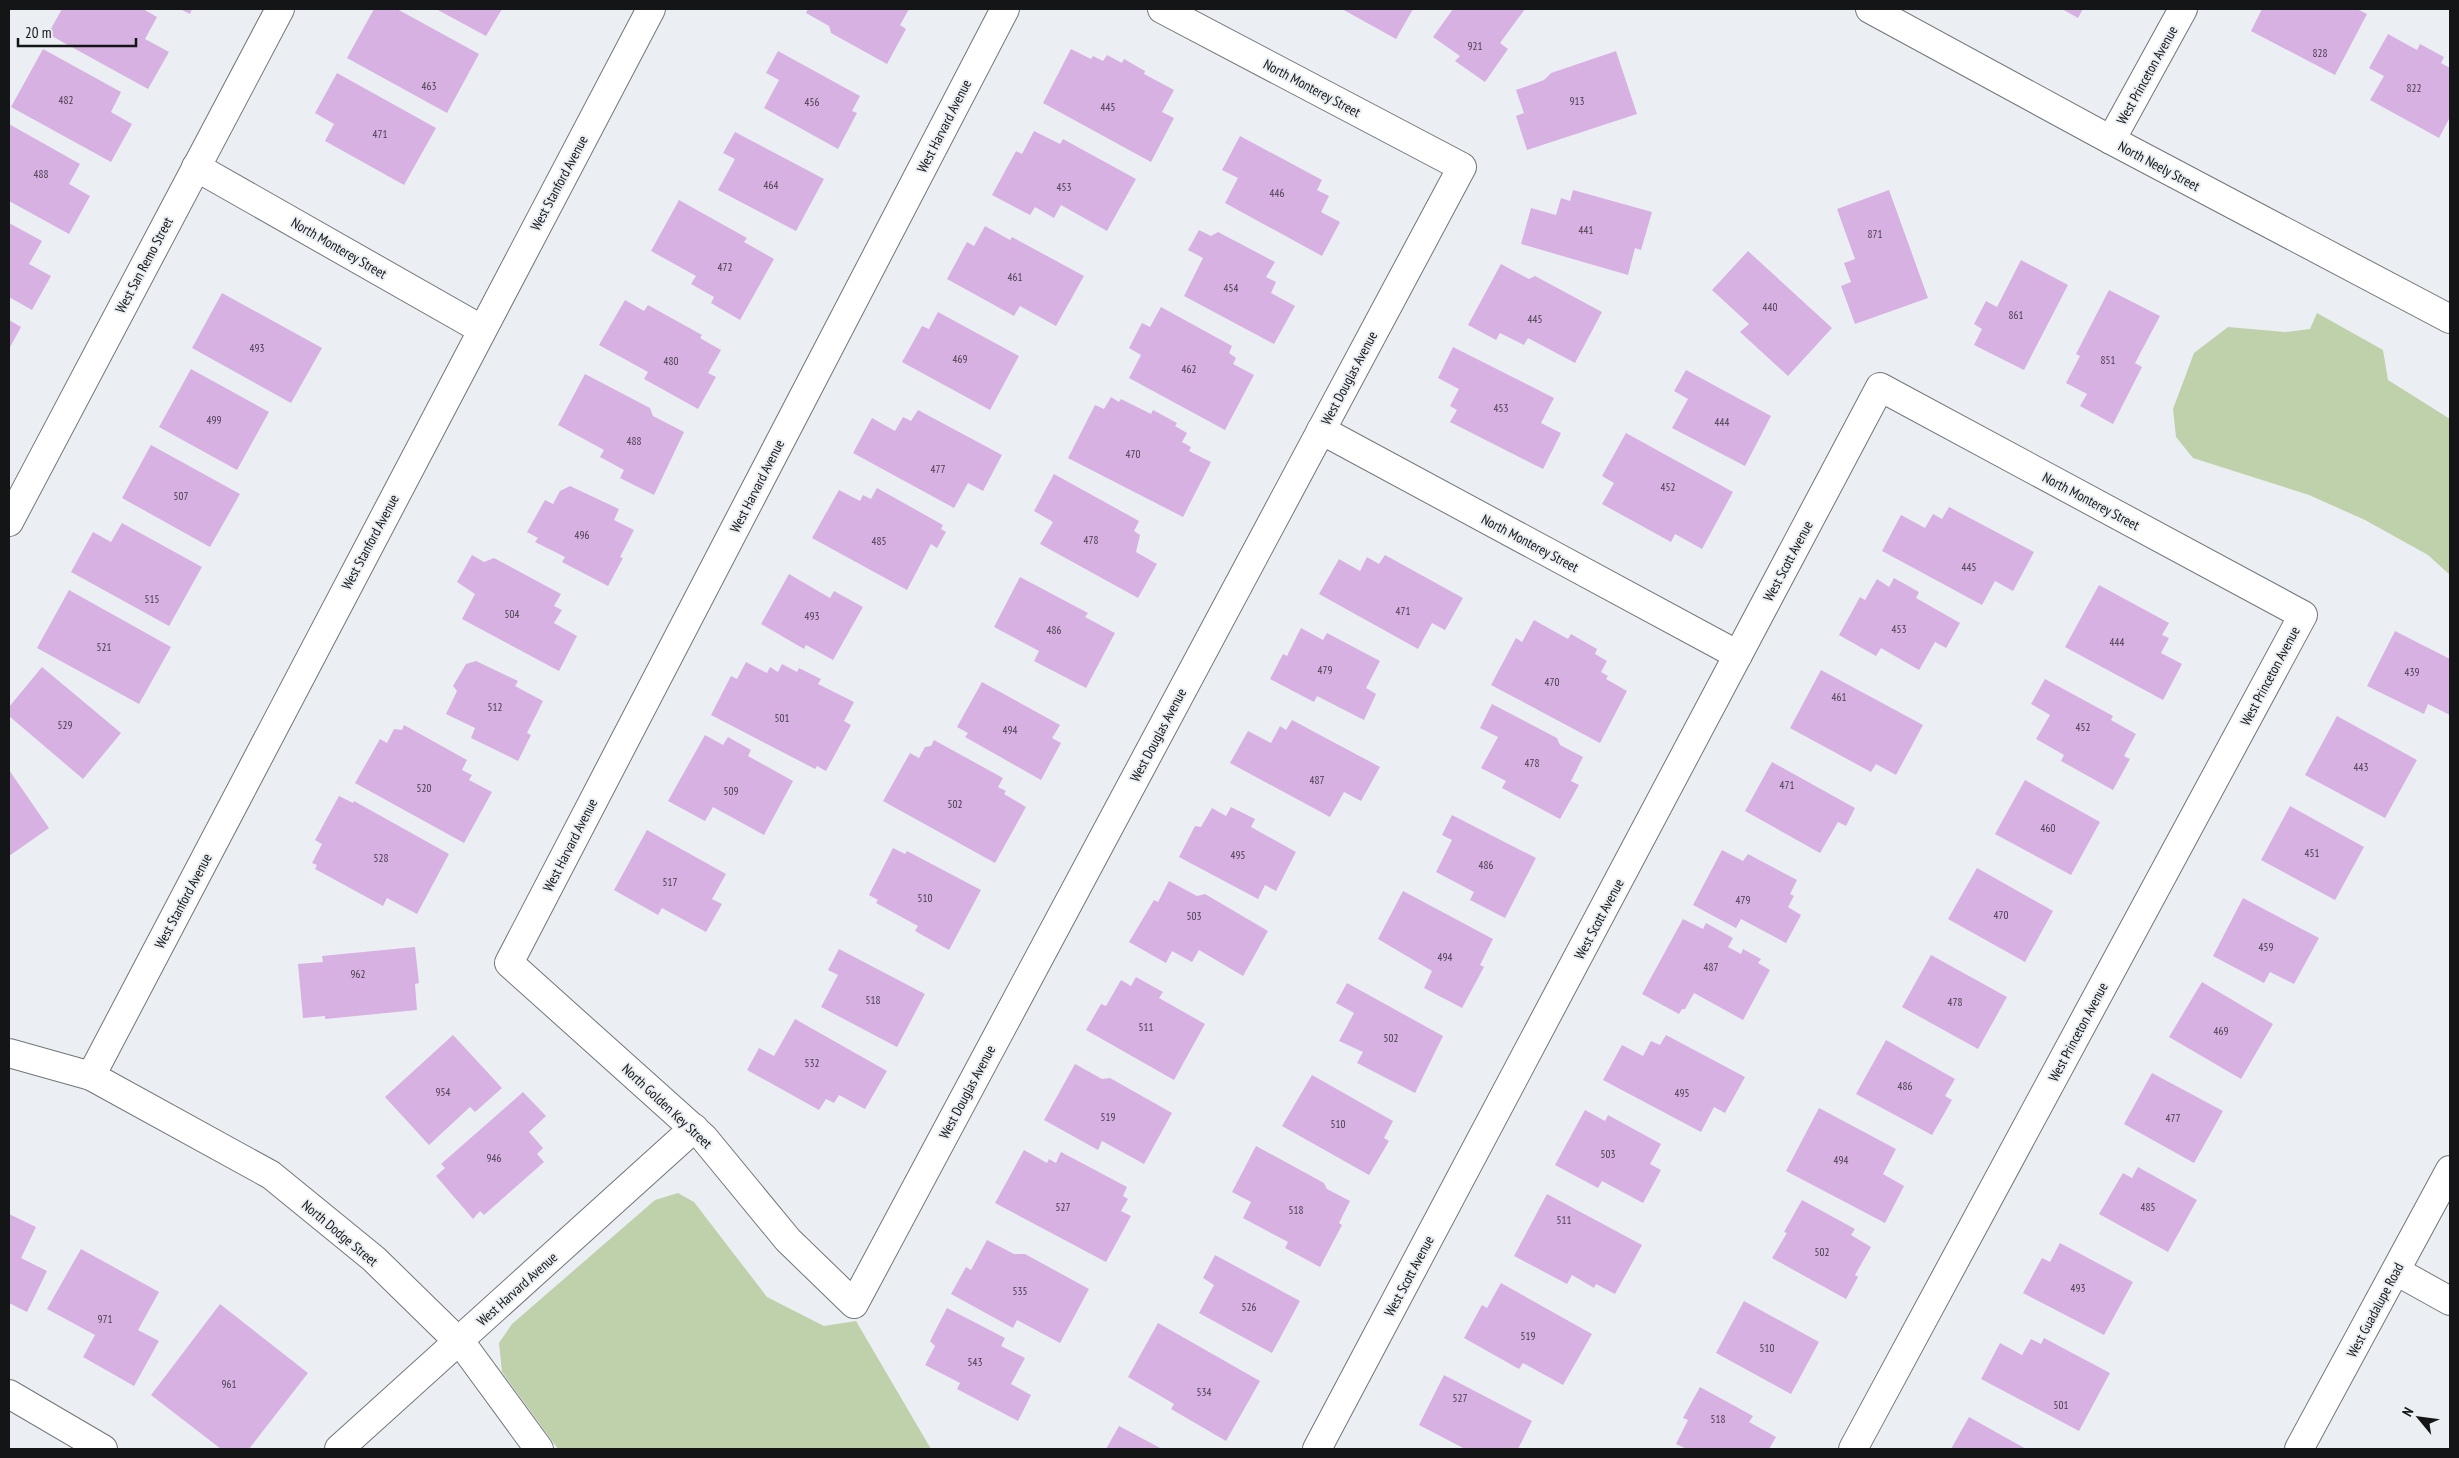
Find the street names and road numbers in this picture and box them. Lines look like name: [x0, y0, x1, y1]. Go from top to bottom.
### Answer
street label: West Princeton Avenue: [2113, 22, 2182, 127]
street label: North Monterey Street: [1260, 55, 1364, 121]
street label: West Harvard Avenue: [913, 76, 975, 176]
street label: West Stanford Avenue: [526, 132, 592, 234]
street label: North Neely Street: [2115, 137, 2203, 195]
street label: North Monterey Street: [288, 213, 390, 283]
street label: West San Remo Street: [111, 214, 177, 316]
street label: West Douglas Avenue: [1317, 328, 1381, 428]
street label: West Harvard Avenue: [726, 436, 788, 536]
street label: North Monterey Street: [2039, 468, 2143, 534]
street label: West Stanford Avenue: [337, 491, 403, 593]
street label: North Monterey Street: [1478, 510, 1582, 576]
street label: West Scott Avenue: [1759, 517, 1817, 604]
street label: West Princeton Avenue: [2236, 623, 2304, 729]
street label: West Douglas Avenue: [1126, 685, 1190, 785]
street label: West Harvard Avenue: [539, 795, 601, 895]
street label: West Stanford Avenue: [150, 850, 216, 952]
street label: West Scott Avenue: [1570, 875, 1628, 962]
street label: West Princeton Avenue: [2044, 979, 2112, 1085]
street label: West Douglas Avenue: [935, 1042, 999, 1142]
street label: North Golden Key Street: [618, 1060, 716, 1152]
street label: North Dodge Street: [298, 1196, 382, 1270]
street label: West Scott Avenue: [1380, 1232, 1438, 1319]
street label: West Harvard Avenue: [473, 1248, 561, 1330]
street label: West Guadalupe Road: [2343, 1260, 2407, 1360]

